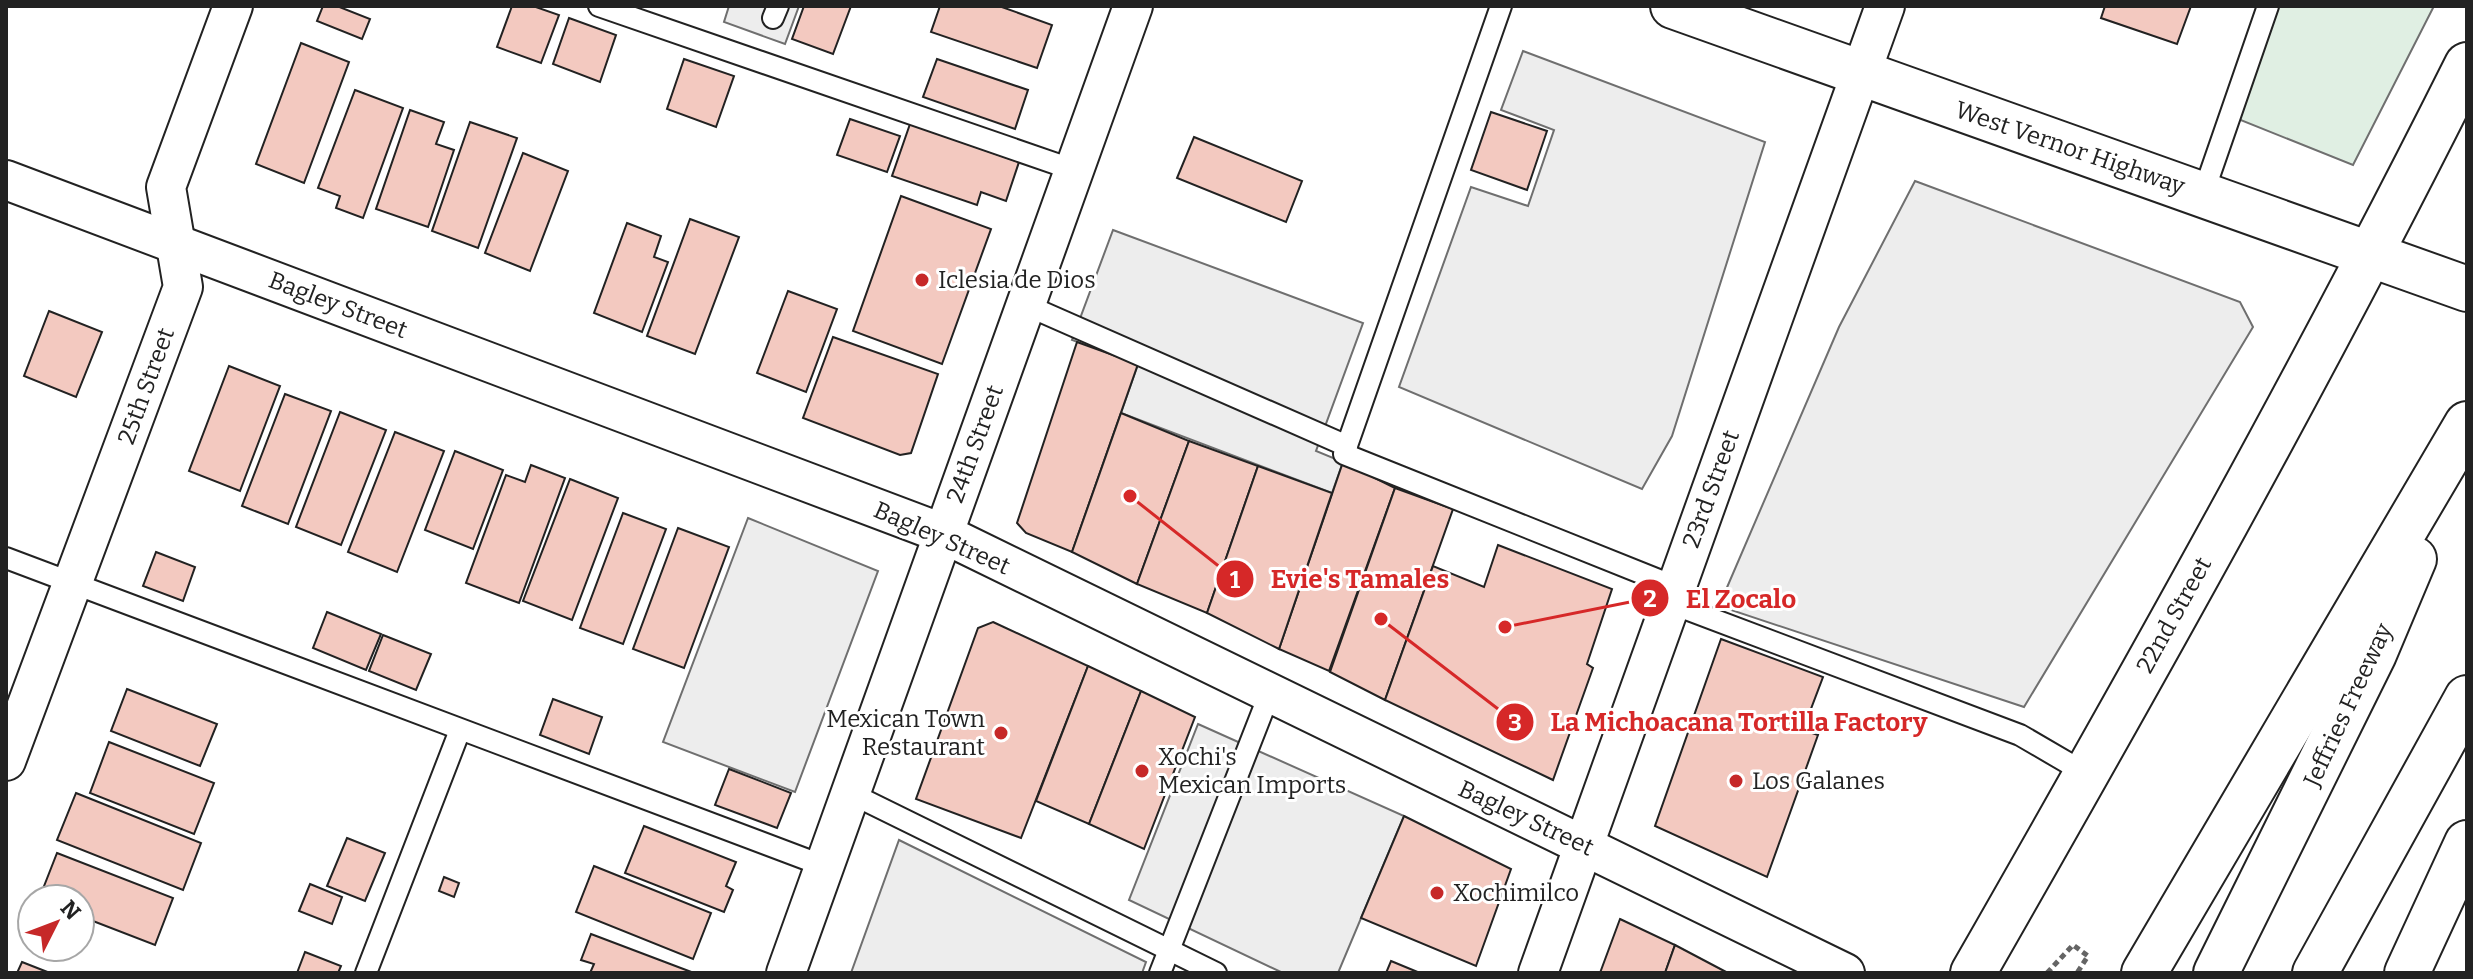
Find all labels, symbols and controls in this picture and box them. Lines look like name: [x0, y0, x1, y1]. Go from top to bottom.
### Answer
street label: West Vernor Highway: [1951, 96, 2189, 201]
street label: Bagley Street: [265, 266, 411, 344]
place label: Iclesia de Dios: [938, 266, 1096, 294]
marker: Iclesia de Dios: [913, 271, 931, 289]
street label: 25th Street: [112, 324, 180, 448]
street label: 24th Street: [941, 381, 1009, 507]
street label: 23rd Street: [1677, 426, 1745, 552]
street label: Bagley Street: [870, 496, 1015, 581]
street label: 22nd Street: [2131, 552, 2217, 678]
callout: Evie's Tamales: [1215, 554, 1465, 604]
text: Evie's Tamales: [1271, 564, 1449, 595]
text: 1: [1230, 566, 1241, 594]
callout: El Zocalo: [1630, 573, 1813, 623]
text: El Zocalo: [1686, 584, 1796, 615]
text: 2: [1643, 585, 1657, 613]
street label: Jeffries Freeway: [2297, 619, 2398, 792]
callout: La Michoacana Tortilla Factory: [1495, 697, 1944, 747]
place label: Mexican Town Restaurant: [826, 705, 985, 761]
text: La Michoacana Tortilla Factory: [1551, 707, 1928, 738]
text: 3: [1508, 709, 1522, 737]
marker: Mexican Town Restaurant: [992, 724, 1010, 742]
place label: Xochi's Mexican Imports: [1158, 743, 1346, 799]
marker: Xochi's Mexican Imports: [1133, 762, 1151, 780]
place label: Los Galanes: [1752, 767, 1885, 795]
marker: Los Galanes: [1727, 772, 1745, 790]
street label: Bagley Street: [1454, 774, 1598, 862]
place label: Xochimilco: [1453, 879, 1579, 907]
north arrow: [16, 883, 96, 963]
marker: Xochimilco: [1428, 884, 1446, 902]
text: N: [55, 895, 86, 925]

